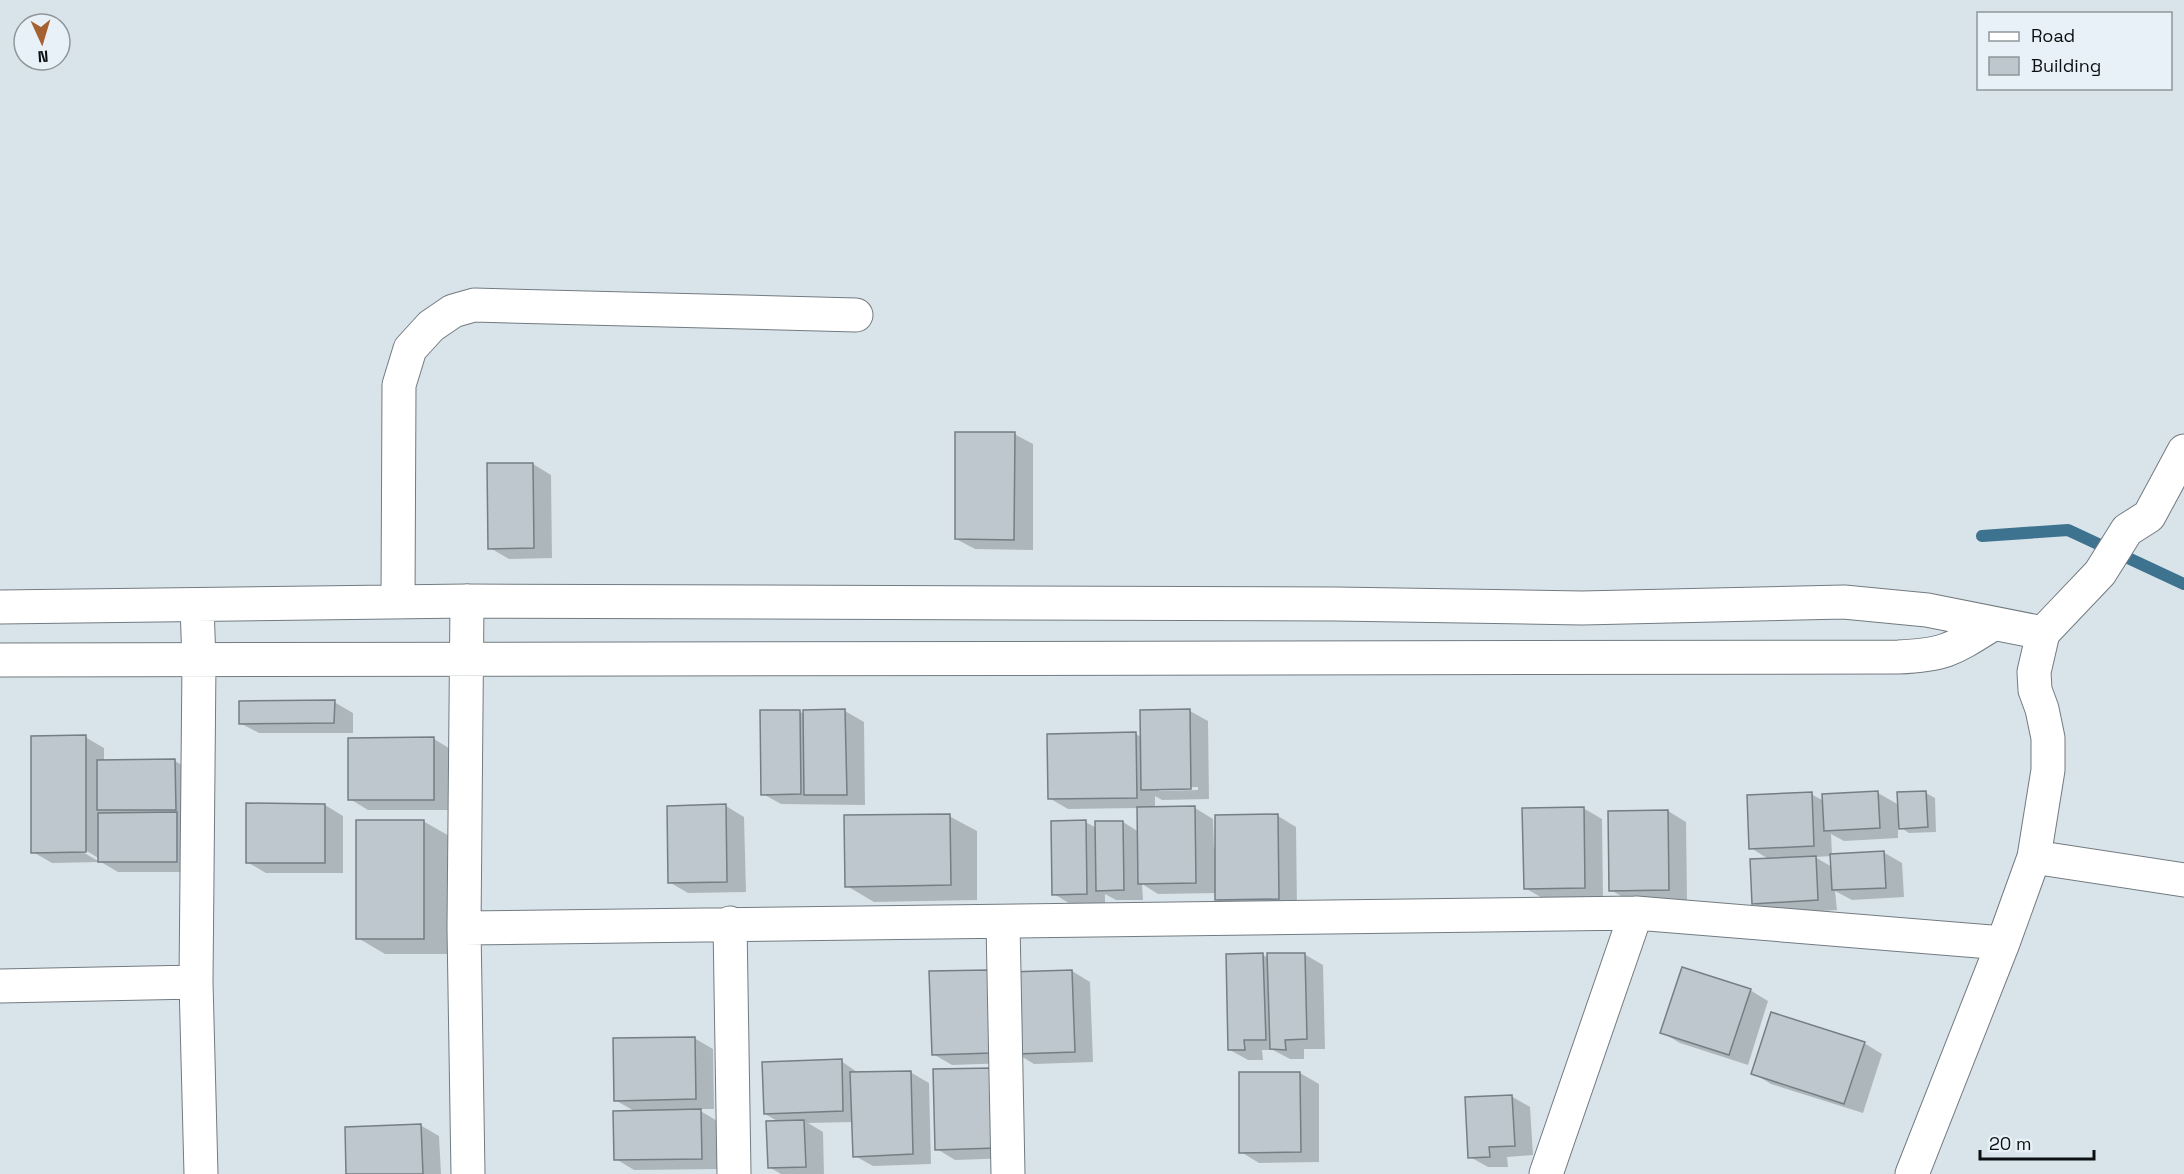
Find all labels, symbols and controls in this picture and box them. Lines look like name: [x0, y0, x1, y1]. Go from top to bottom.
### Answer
north arrow: [12, 12, 72, 72]
legend: [1977, 12, 2172, 90]
text: Road: [2031, 24, 2075, 47]
text: N: [37, 46, 49, 67]
text: Building: [2031, 54, 2101, 77]
scale bar: [1980, 1123, 2094, 1161]
text: 20 m: [1989, 1132, 2032, 1155]

